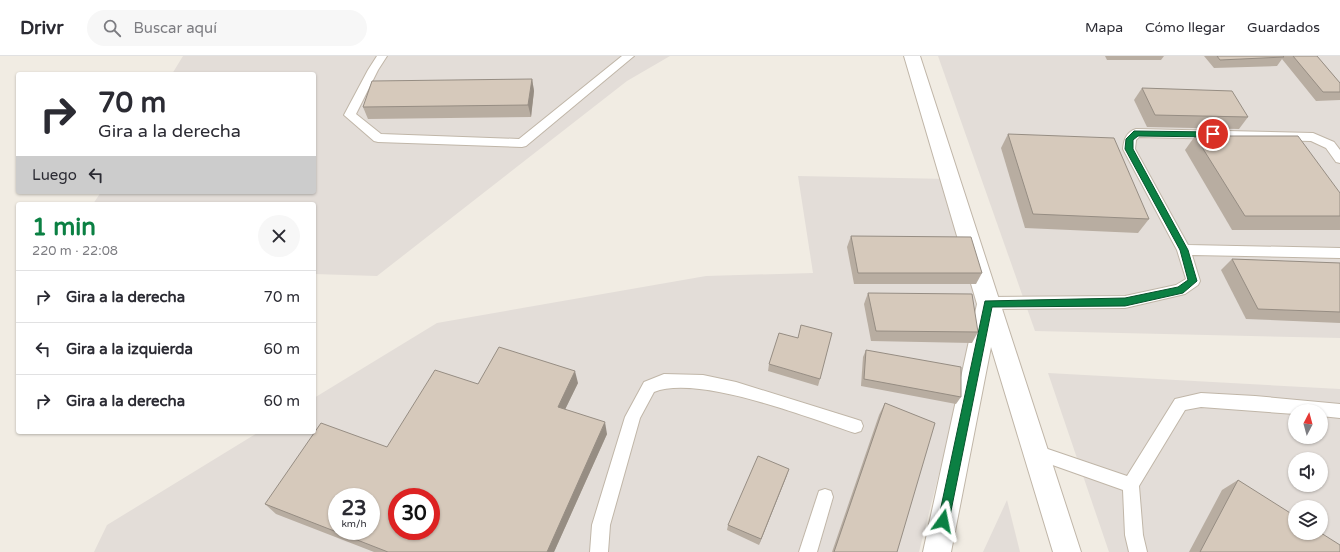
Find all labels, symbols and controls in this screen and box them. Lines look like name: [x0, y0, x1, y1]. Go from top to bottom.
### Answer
search box: [87, 10, 367, 46]
text: Drivr: [20, 17, 63, 39]
icon: search: [101, 17, 123, 39]
text: Buscar aquí: [133, 19, 217, 37]
text: Mapa: [1085, 19, 1123, 36]
text: Cómo llegar: [1145, 19, 1225, 36]
text: Guardados: [1247, 19, 1320, 36]
text: 70 m: [98, 86, 166, 120]
icon: right: [32, 88, 84, 140]
pin: [1196, 117, 1230, 151]
text: Gira a la derecha: [98, 120, 241, 142]
icon: arrive: [1202, 123, 1224, 145]
icon: left: [85, 164, 107, 186]
text: Luego: [32, 166, 77, 184]
text: 1 min: [32, 213, 96, 242]
button: close: [258, 215, 300, 257]
text: 220 m · 22:08: [32, 243, 118, 259]
icon: right: [32, 286, 54, 308]
text: Gira a la derecha: [66, 288, 185, 306]
text: 70 m: [263, 288, 300, 306]
icon: left: [32, 338, 54, 360]
text: Gira a la izquierda: [66, 340, 193, 358]
text: 60 m: [263, 340, 300, 358]
icon: right: [32, 390, 54, 412]
text: Gira a la derecha: [66, 392, 185, 410]
text: 60 m: [263, 392, 300, 410]
north arrow: [1288, 404, 1328, 444]
map controls: [1288, 404, 1328, 540]
button: sound: [1288, 452, 1328, 492]
speed limit sign: 30: [388, 488, 440, 540]
text: 23: [341, 497, 367, 521]
position arrow: [922, 500, 964, 542]
button: layers: [1288, 500, 1328, 540]
text: km/h: [341, 518, 367, 530]

